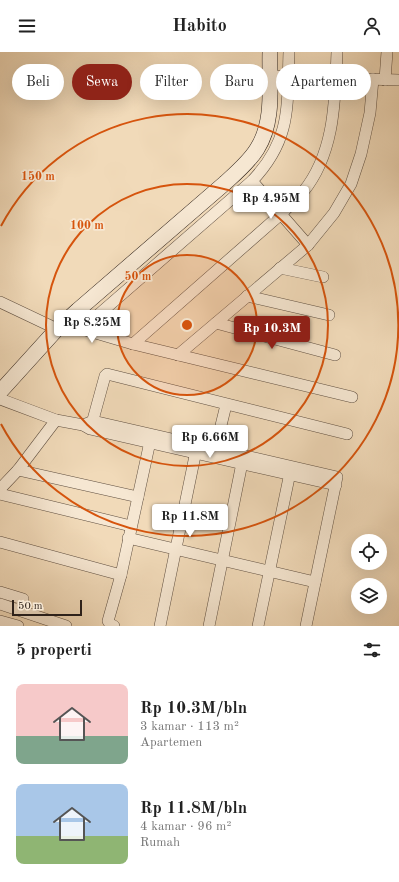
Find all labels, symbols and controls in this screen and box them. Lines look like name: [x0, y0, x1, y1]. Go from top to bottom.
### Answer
icon: menu: [16, 15, 38, 37]
icon: person: [361, 15, 383, 37]
text: Habito: [172, 17, 227, 35]
chip: Beli: [12, 64, 64, 100]
chip: Sewa: [72, 64, 132, 100]
chip: Filter: [140, 64, 202, 100]
chip: Baru: [210, 64, 268, 100]
chip: Apartemen: [276, 64, 371, 100]
text: 150 m: [21, 170, 55, 183]
pin: Rp 4.95M: [230, 186, 312, 220]
text: Rp 4.95M: [242, 192, 300, 205]
text: 100 m: [70, 220, 104, 232]
text: 50 m: [125, 270, 152, 283]
pin: Rp 8.25M: [51, 310, 133, 344]
text: Rp 8.25M: [63, 316, 121, 329]
pin: Rp 10.3M: [231, 316, 313, 350]
centre of rings: [180, 318, 194, 332]
text: Rp 10.3M: [243, 322, 301, 335]
pin: Rp 6.66M: [169, 425, 251, 459]
text: Rp 6.66M: [181, 431, 239, 444]
pin: Rp 11.8M: [149, 504, 231, 538]
text: Rp 11.8M: [161, 510, 219, 523]
map controls: [351, 534, 387, 614]
button: locate: [351, 534, 387, 570]
button: layers: [351, 578, 387, 614]
scale bar: [12, 598, 82, 617]
text: 50 m: [18, 601, 43, 612]
icon: filters: [361, 639, 383, 661]
text: 5 properti: [16, 642, 92, 659]
icon: home: [48, 700, 96, 748]
text: Rp 10.3M/bln: [140, 700, 247, 717]
text: 3 kamar · 113 m²: [140, 720, 239, 733]
text: Apartemen: [140, 736, 202, 749]
icon: home: [48, 800, 96, 848]
text: Rp 11.8M/bln: [140, 800, 247, 817]
text: 4 kamar · 96 m²: [140, 820, 231, 833]
text: Rumah: [140, 836, 180, 849]

